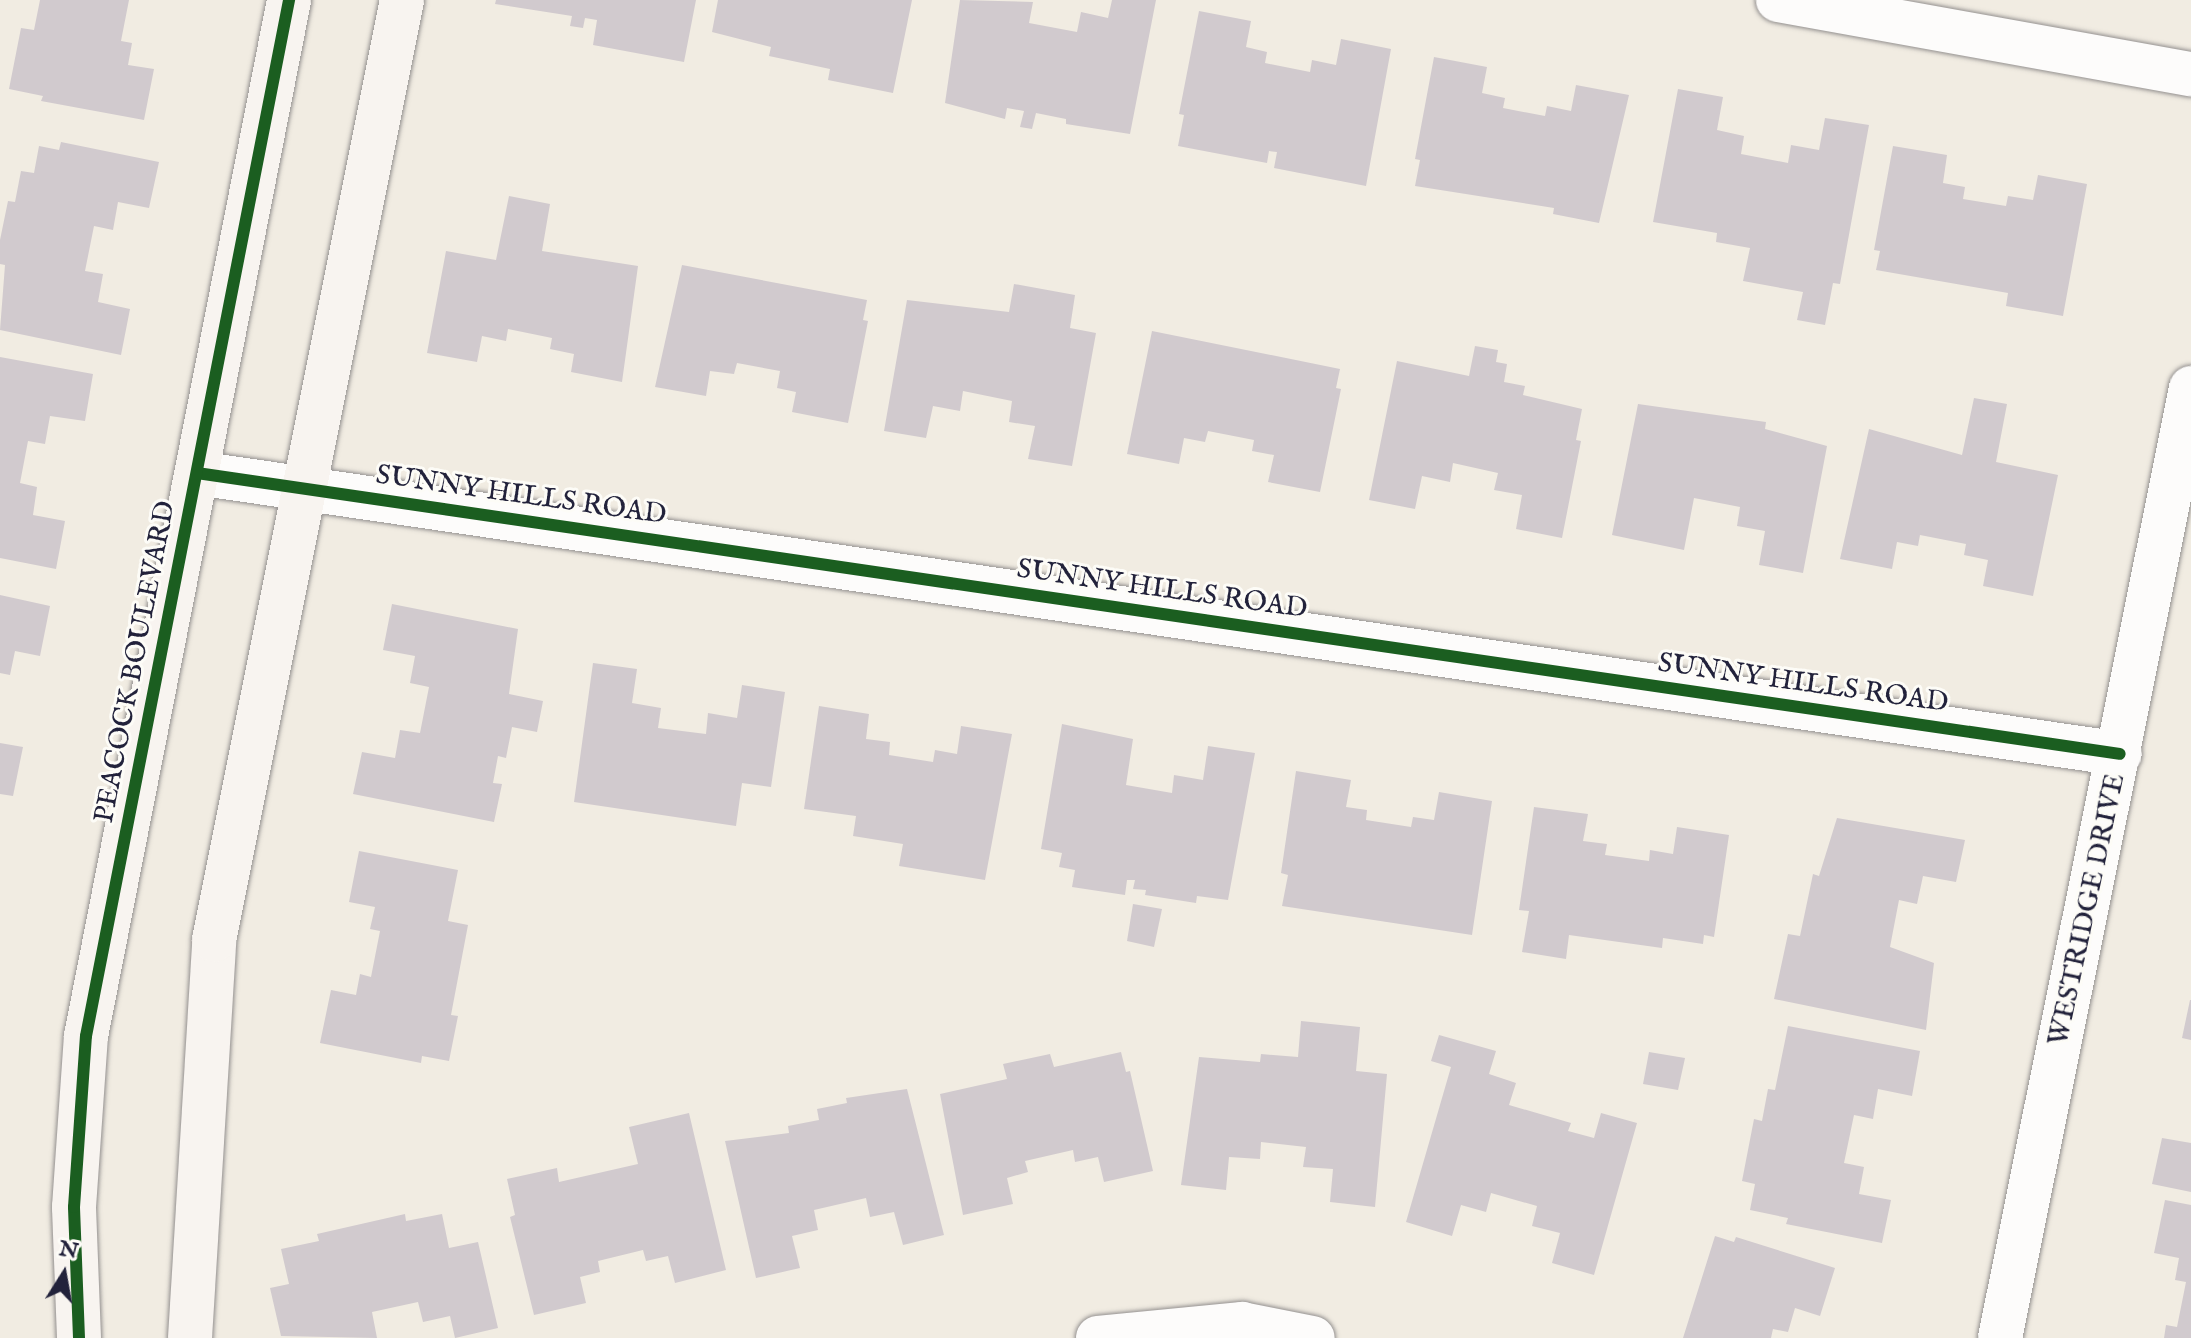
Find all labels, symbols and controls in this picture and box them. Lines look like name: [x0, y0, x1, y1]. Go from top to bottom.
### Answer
street label: SUNNY HILLS ROAD: [374, 459, 668, 533]
street label: PEACOCK BOULEVARD: [88, 498, 184, 826]
street label: SUNNY HILLS ROAD: [1015, 553, 1309, 627]
street label: SUNNY HILLS ROAD: [1656, 647, 1950, 721]
street label: WESTRIDGE DRIVE: [2043, 771, 2133, 1049]
north arrow: [24, 1234, 104, 1314]
text: N: [57, 1235, 81, 1266]

